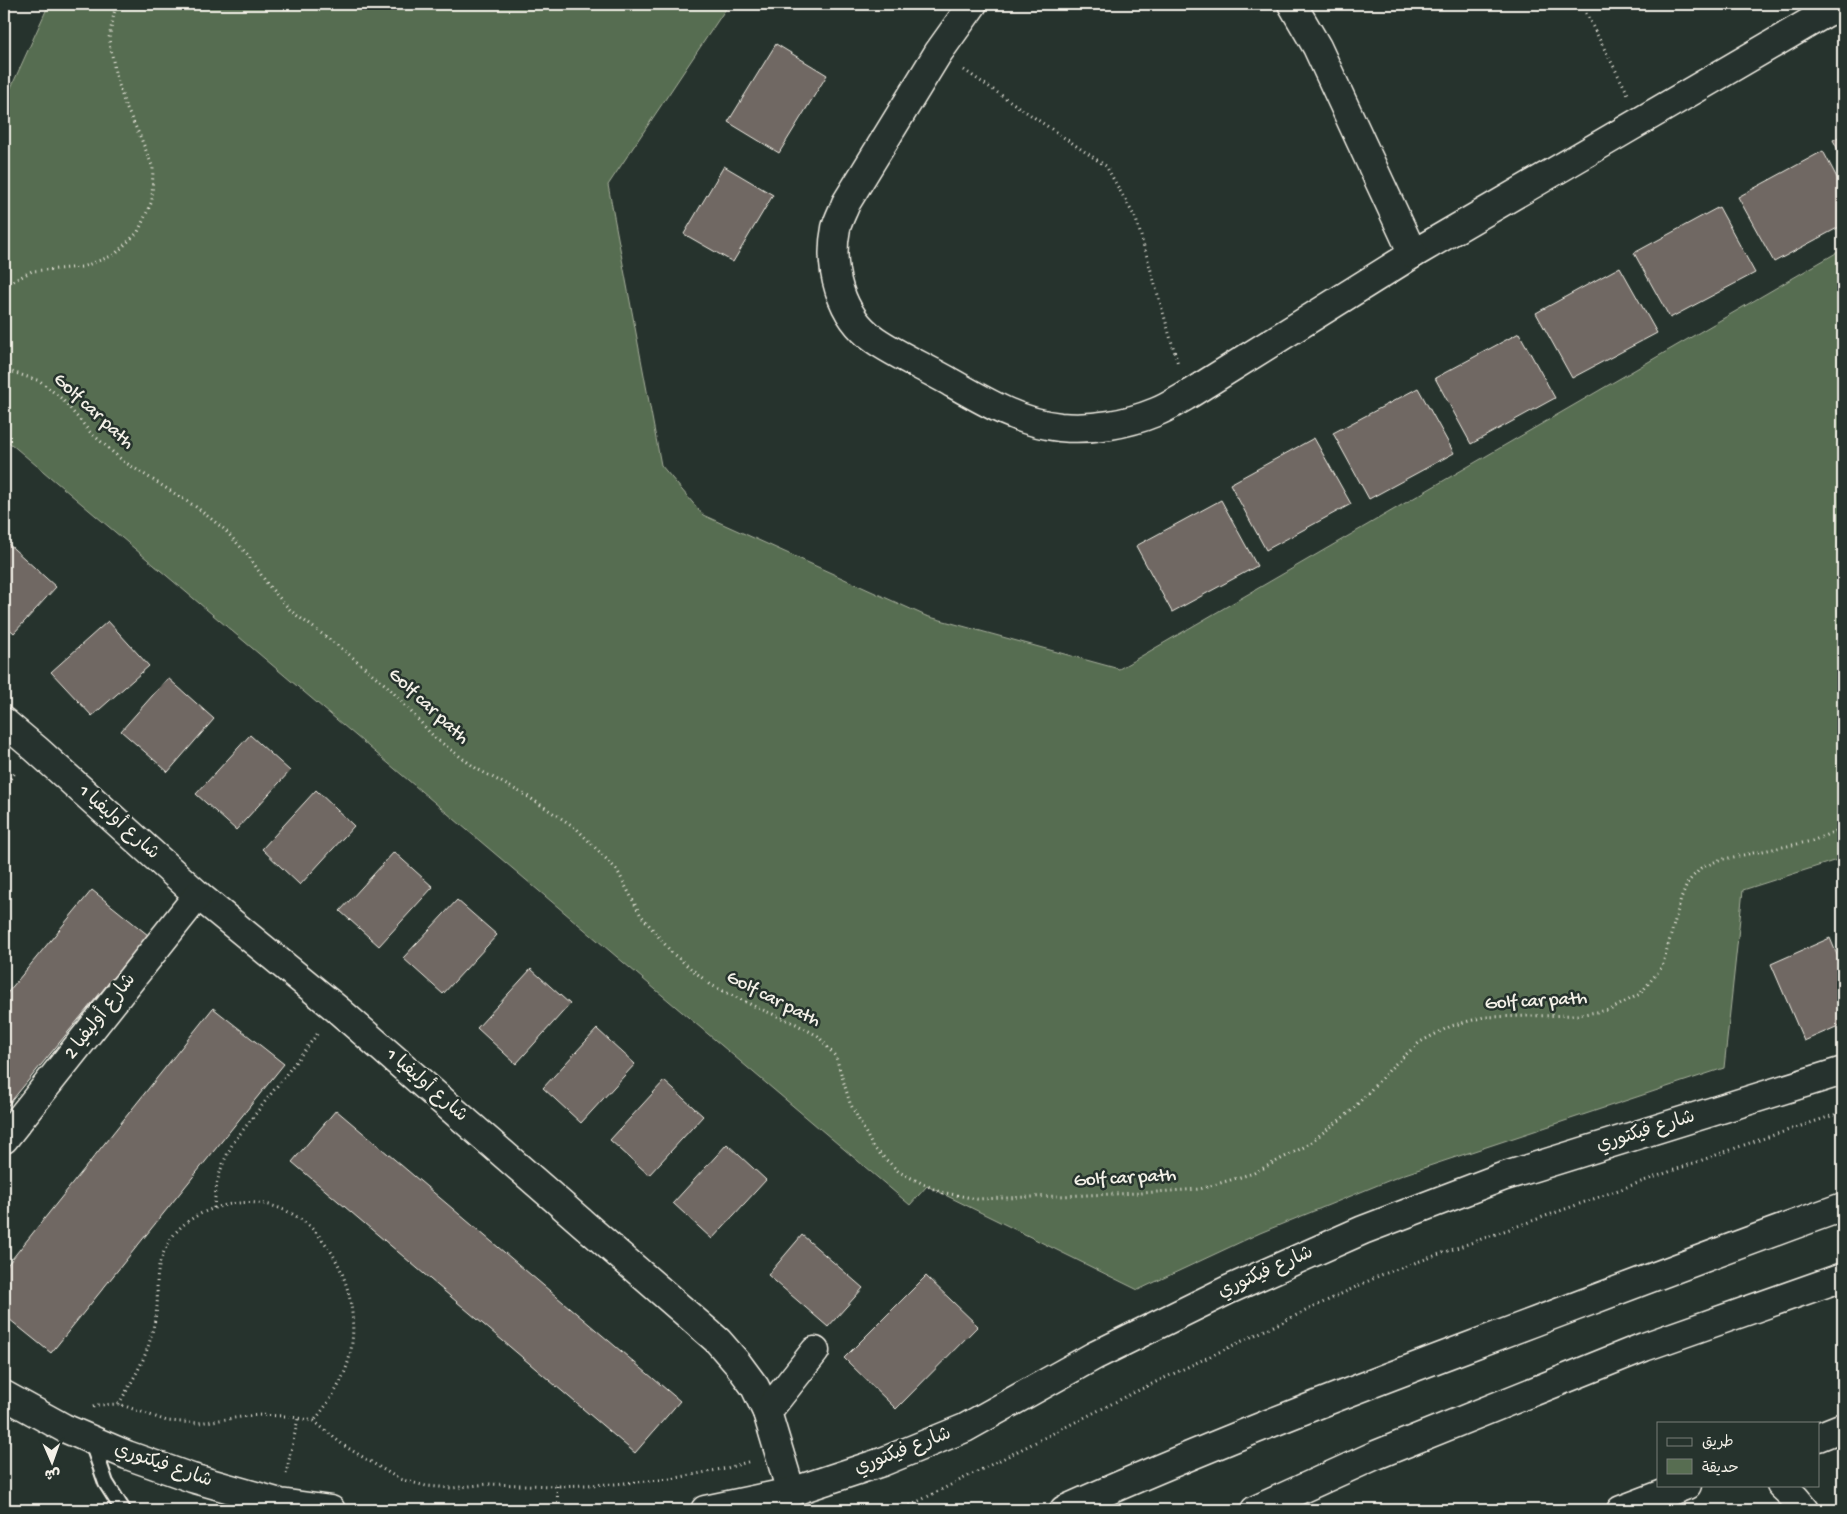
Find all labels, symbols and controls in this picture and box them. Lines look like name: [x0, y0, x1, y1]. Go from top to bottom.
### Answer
street label: Golf car path: [48, 369, 138, 455]
street label: Golf car path: [383, 664, 473, 750]
street label: شارع أوليفيا 1: [72, 778, 165, 865]
street label: Golf car path: [722, 966, 824, 1034]
street label: شارع أوليفيا 2: [59, 968, 142, 1065]
street label: Golf car path: [1484, 988, 1588, 1016]
street label: شارع أوليفيا 1: [379, 1042, 473, 1128]
street label: شارع فيكتوري: [1594, 1106, 1698, 1158]
street label: Golf car path: [1073, 1165, 1177, 1193]
street label: شارع فيكتوري: [1215, 1242, 1317, 1304]
legend: [1657, 1422, 1820, 1486]
street label: شارع فيكتوري: [851, 1423, 955, 1481]
text: طريق: [1702, 1434, 1734, 1452]
north arrow: [28, 1436, 78, 1486]
street label: شارع فيكتوري: [111, 1439, 215, 1493]
text: حديقة: [1702, 1460, 1739, 1478]
text: ش: [44, 1464, 60, 1481]

